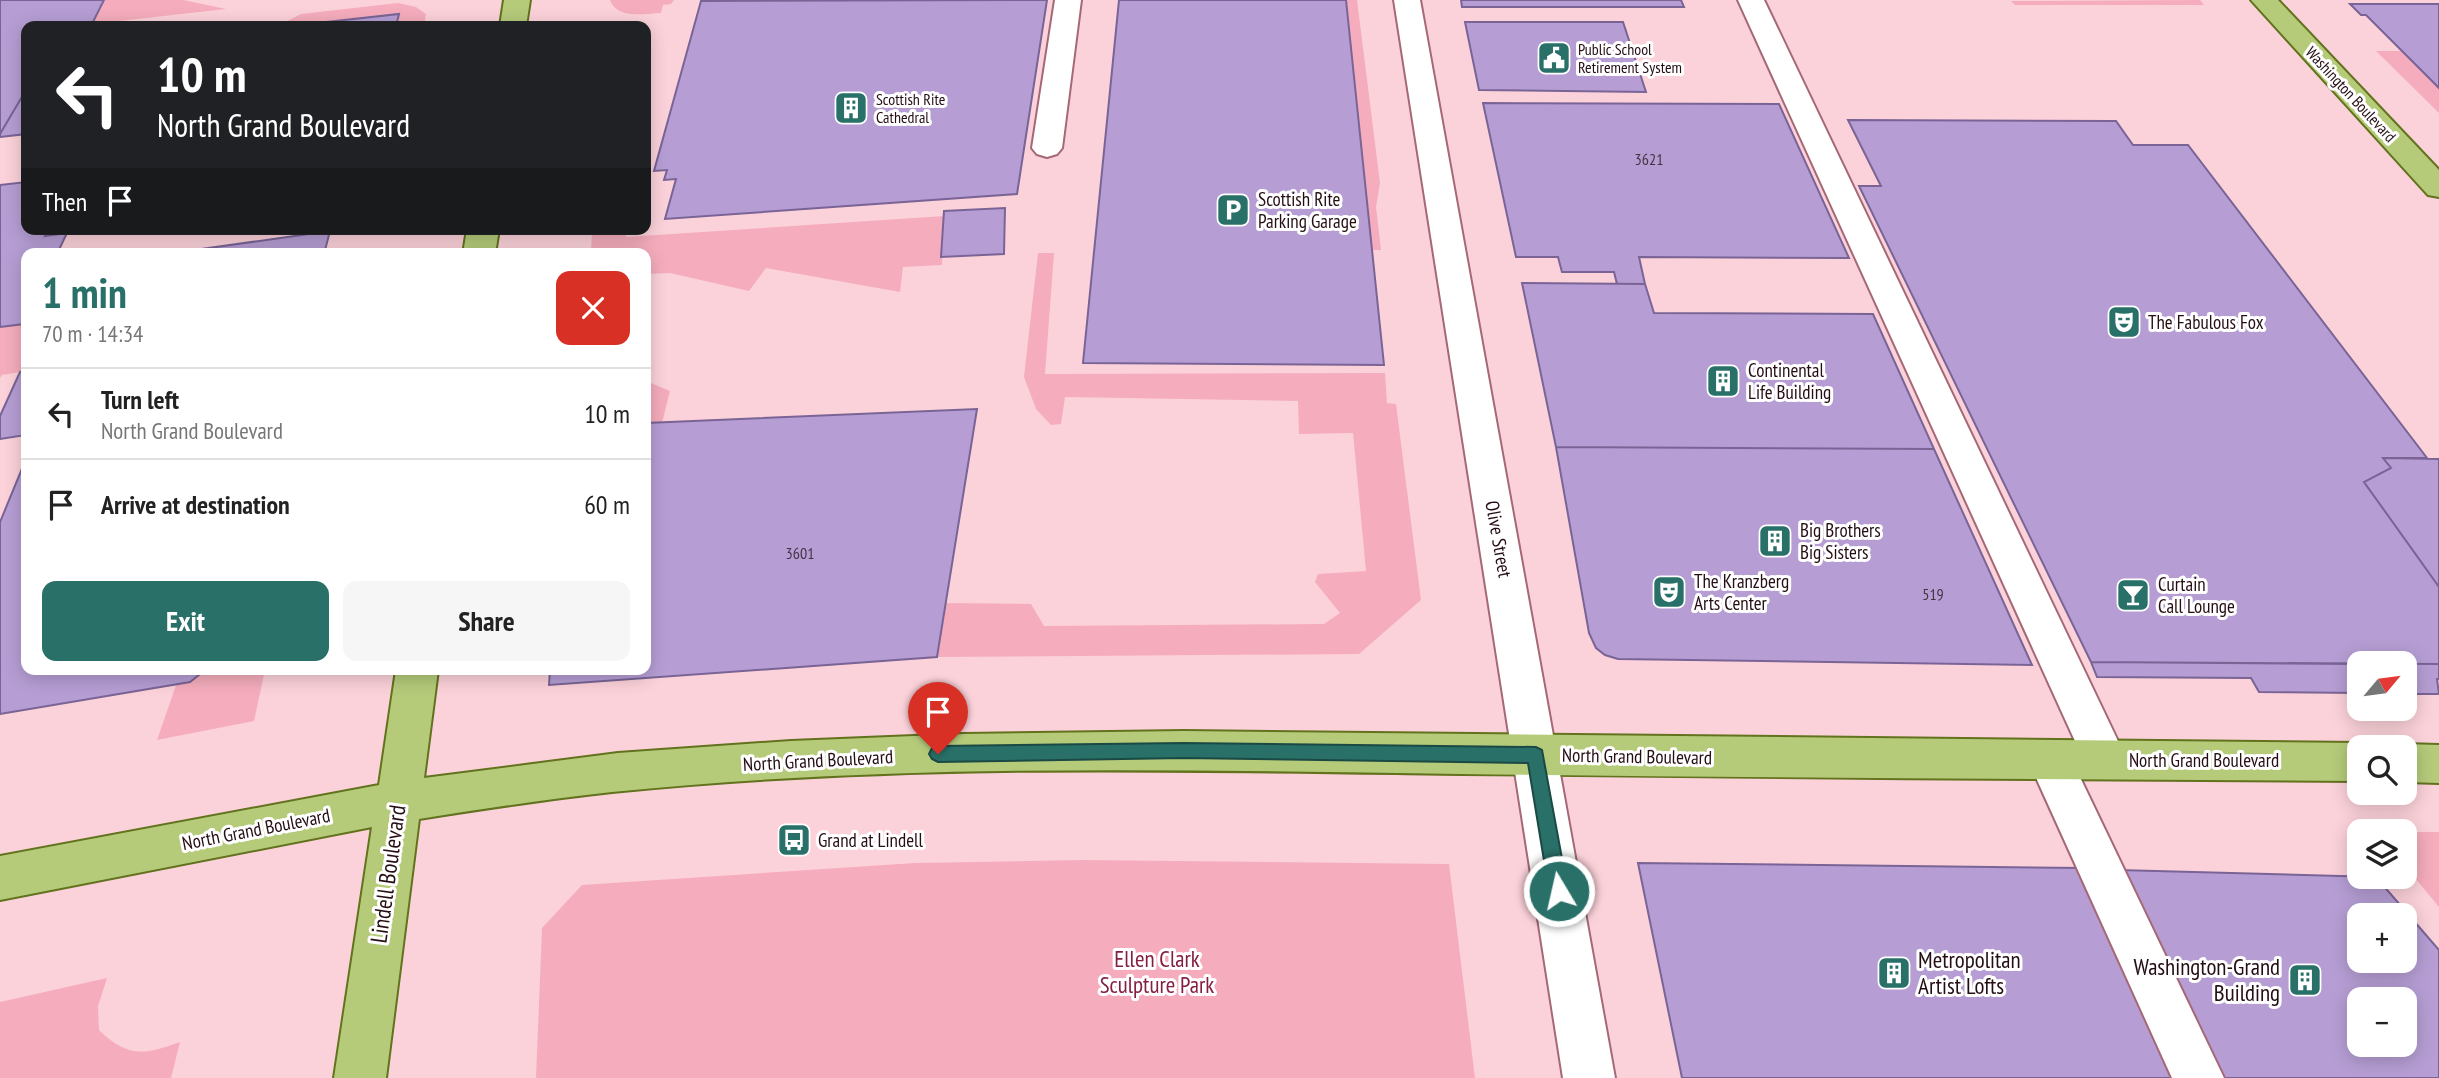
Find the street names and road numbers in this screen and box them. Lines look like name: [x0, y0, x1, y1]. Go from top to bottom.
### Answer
street label: Washington Boulevard: [2302, 42, 2400, 146]
street label: Olive Street: [1480, 499, 1518, 580]
street label: North Grand Boulevard: [1562, 743, 1712, 769]
street label: North Grand Boulevard: [742, 744, 894, 776]
street label: North Grand Boulevard: [2129, 748, 2279, 772]
street label: North Grand Boulevard: [180, 803, 332, 855]
street label: Lindell Boulevard: [363, 803, 412, 945]

